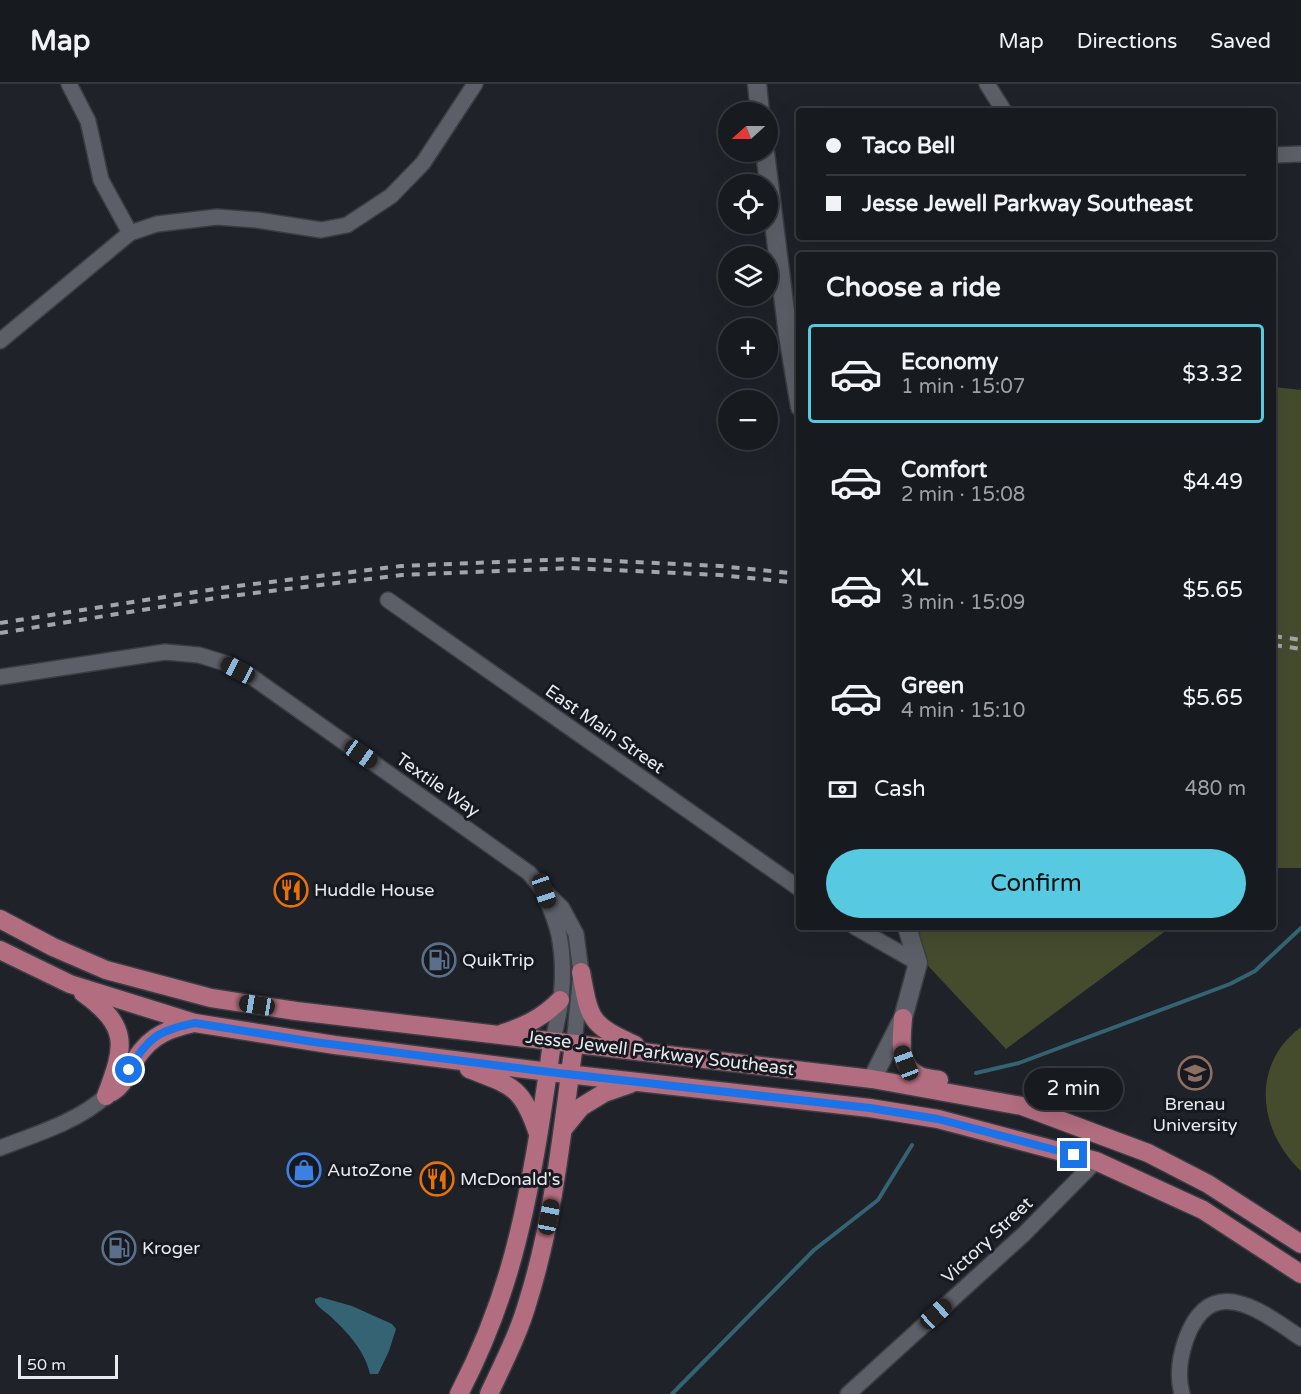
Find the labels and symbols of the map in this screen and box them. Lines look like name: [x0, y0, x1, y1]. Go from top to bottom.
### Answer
north arrow: [718, 102, 778, 162]
car: [218, 654, 258, 686]
street label: East Main Street: [541, 680, 669, 778]
car: [341, 736, 381, 772]
street label: Textile Way: [392, 748, 484, 822]
car: [530, 871, 558, 911]
restaurant icon: Huddle House: [273, 872, 309, 908]
place label: Huddle House: [314, 879, 434, 901]
fuel station icon: QuikTrip: [421, 942, 457, 978]
place label: QuikTrip: [462, 949, 534, 971]
car: [238, 993, 276, 1017]
street label: Jesse Jewell Parkway Southeast: [524, 1026, 796, 1080]
car: [891, 1043, 921, 1083]
school or university icon: Brenau University: [1177, 1055, 1213, 1091]
route start: [115, 1056, 142, 1083]
callout: 2 min: [1024, 1068, 1124, 1110]
place label: Brenau University: [1153, 1093, 1238, 1136]
route end: [1060, 1141, 1087, 1168]
shop icon: AutoZone: [286, 1152, 322, 1188]
place label: AutoZone: [327, 1159, 412, 1181]
restaurant icon: McDonald's: [419, 1161, 455, 1197]
place label: McDonald's: [460, 1168, 560, 1190]
street label: Victory Street: [937, 1192, 1037, 1288]
car: [537, 1198, 561, 1236]
fuel station icon: Kroger: [101, 1230, 137, 1266]
place label: Kroger: [142, 1237, 200, 1259]
car: [917, 1295, 955, 1333]
scale bar: [18, 1352, 118, 1380]

